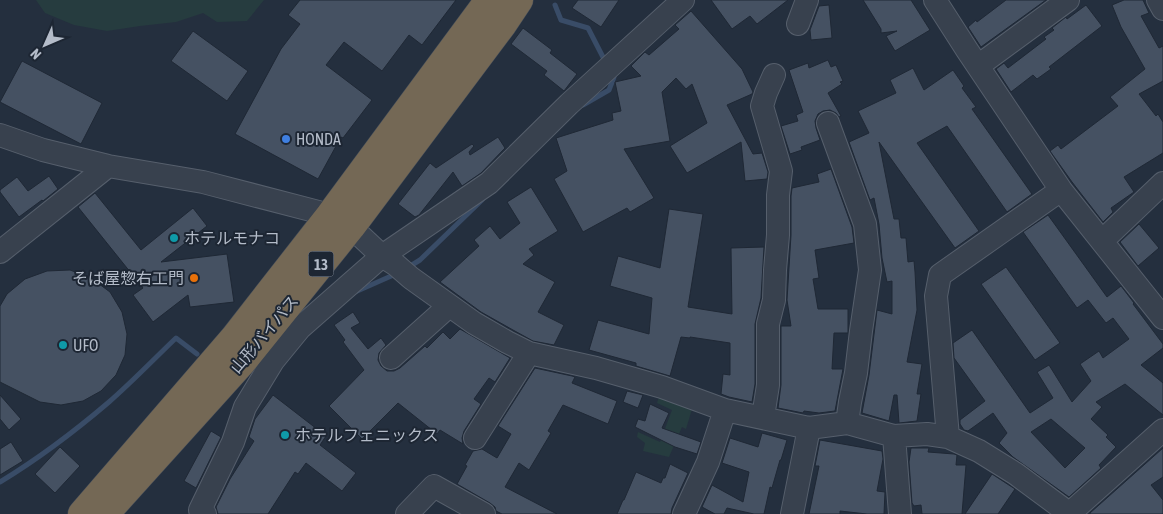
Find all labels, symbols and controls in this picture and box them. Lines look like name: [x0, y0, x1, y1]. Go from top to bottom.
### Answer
north arrow: [20, 20, 70, 70]
text: N: [27, 46, 44, 63]
place label: HONDA: [296, 130, 341, 148]
marker: HONDA: [280, 133, 292, 145]
place label: ホテルモナコ: [184, 229, 280, 247]
marker: ホテルモナコ: [168, 232, 180, 244]
road number: 13: [308, 252, 334, 276]
place label: そば屋惣右工門: [72, 269, 184, 287]
marker: そば屋惣右工門: [188, 272, 200, 284]
street label: 山形バイパス: [226, 292, 302, 376]
place label: UFO: [73, 336, 98, 354]
marker: UFO: [57, 339, 69, 351]
place label: ホテルフェニックス: [295, 426, 439, 444]
marker: ホテルフェニックス: [279, 429, 291, 441]

